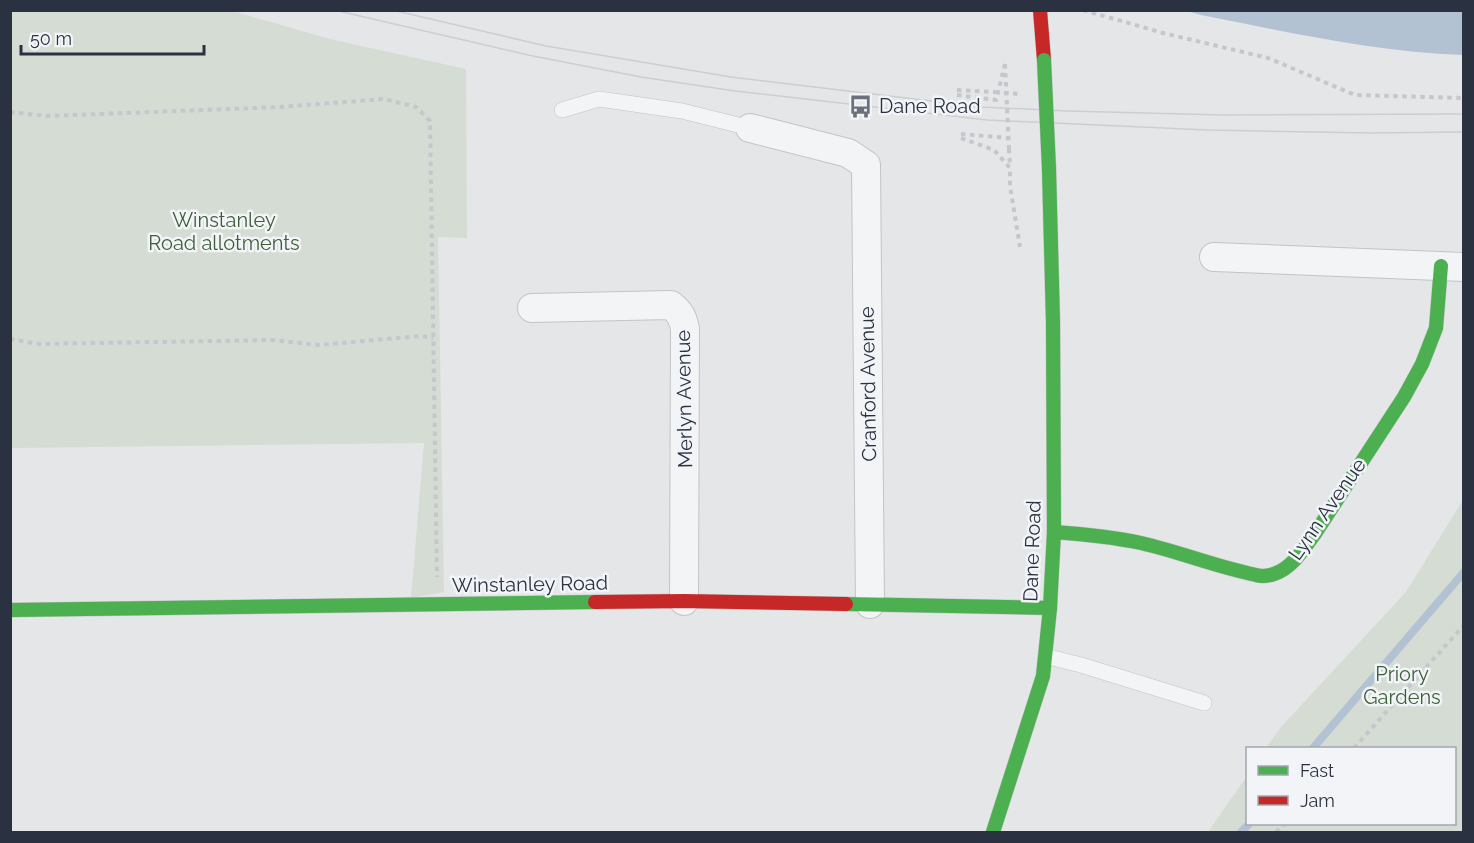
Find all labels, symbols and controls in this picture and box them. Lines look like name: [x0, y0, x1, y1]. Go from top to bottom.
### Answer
scale bar: [21, 18, 204, 56]
text: 50 m: [30, 28, 72, 49]
bus stop icon: Dane Road: [848, 93, 874, 119]
place label: Dane Road: [879, 94, 981, 118]
park label: Winstanley Road allotments: [148, 208, 300, 255]
street label: Cranford Avenue: [855, 306, 881, 462]
street label: Merlyn Avenue: [671, 329, 697, 468]
street label: Lynn Avenue: [1283, 453, 1371, 565]
street label: Dane Road: [1018, 500, 1046, 602]
street label: Winstanley Road: [452, 571, 608, 597]
park label: Priory Gardens: [1363, 662, 1441, 709]
legend: [1246, 747, 1456, 825]
text: Fast: [1300, 760, 1334, 781]
text: Jam: [1300, 790, 1335, 811]

